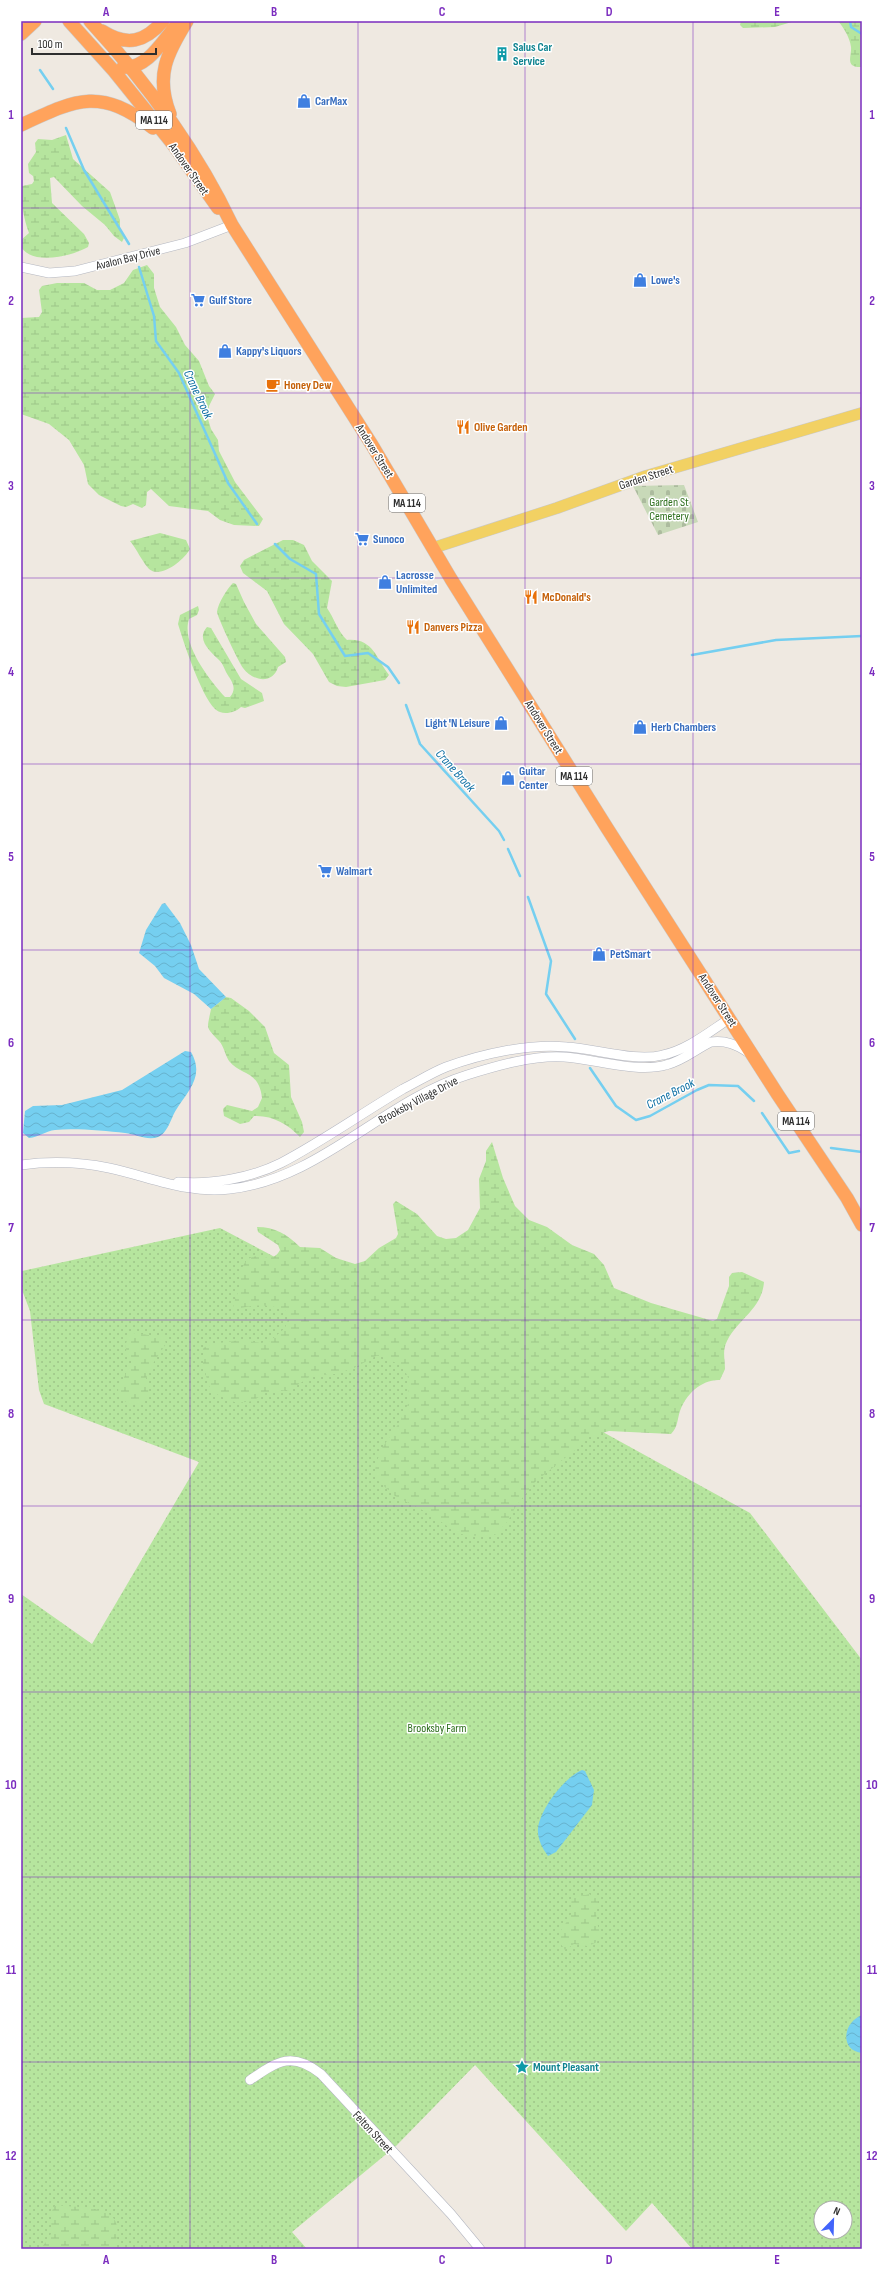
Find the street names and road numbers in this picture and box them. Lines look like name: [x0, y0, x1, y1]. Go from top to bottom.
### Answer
road number: MA 114: [136, 111, 172, 129]
street label: Andover Street: [165, 139, 212, 199]
street label: Avalon Bay Drive: [93, 243, 162, 274]
street label: Andover Street: [352, 421, 397, 481]
street label: Garden Street: [617, 462, 675, 493]
road number: MA 114: [389, 494, 425, 512]
street label: Andover Street: [521, 697, 566, 757]
road number: MA 114: [556, 767, 592, 785]
street label: Andover Street: [694, 970, 741, 1030]
street label: Brooksby Village Drive: [376, 1073, 461, 1128]
road number: MA 114: [778, 1112, 814, 1130]
street label: Felton Street: [349, 2108, 396, 2157]

